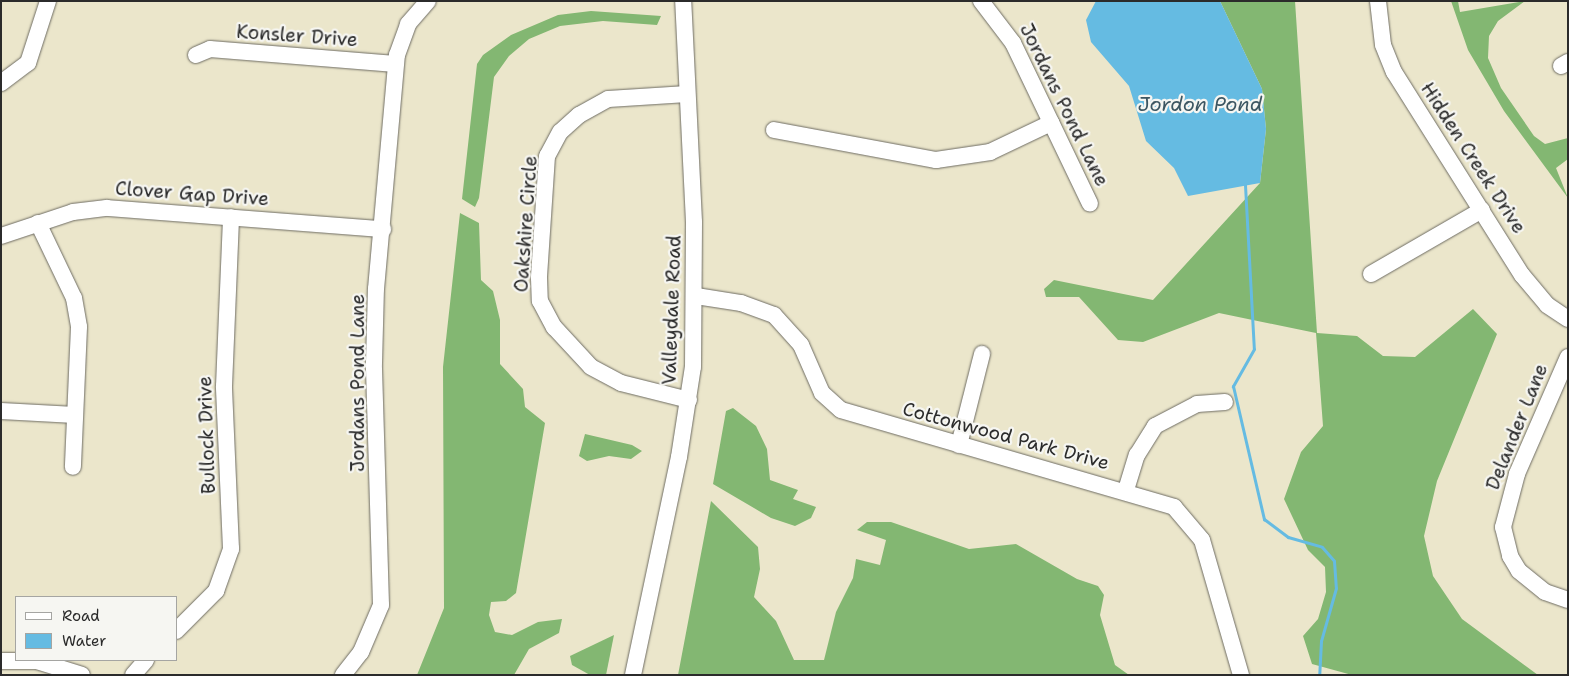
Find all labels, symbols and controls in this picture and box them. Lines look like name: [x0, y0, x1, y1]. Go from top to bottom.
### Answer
street label: Konsler Drive: [236, 20, 358, 52]
street label: Jordans Pond Lane: [1015, 20, 1113, 190]
street label: Hidden Creek Drive: [1416, 78, 1530, 238]
water label: Jordon Pond: [1138, 92, 1262, 116]
street label: Oakshire Circle: [510, 155, 542, 293]
street label: Clover Gap Drive: [114, 177, 270, 211]
street label: Valleydale Road: [658, 235, 686, 385]
street label: Jordans Pond Lane: [347, 294, 369, 472]
street label: Delander Lane: [1481, 361, 1553, 493]
street label: Bullock Drive: [194, 376, 220, 494]
street label: Cottonwood Park Drive: [900, 397, 1112, 475]
legend: [15, 596, 178, 661]
text: Road: [62, 606, 100, 626]
text: Water: [62, 631, 106, 651]

